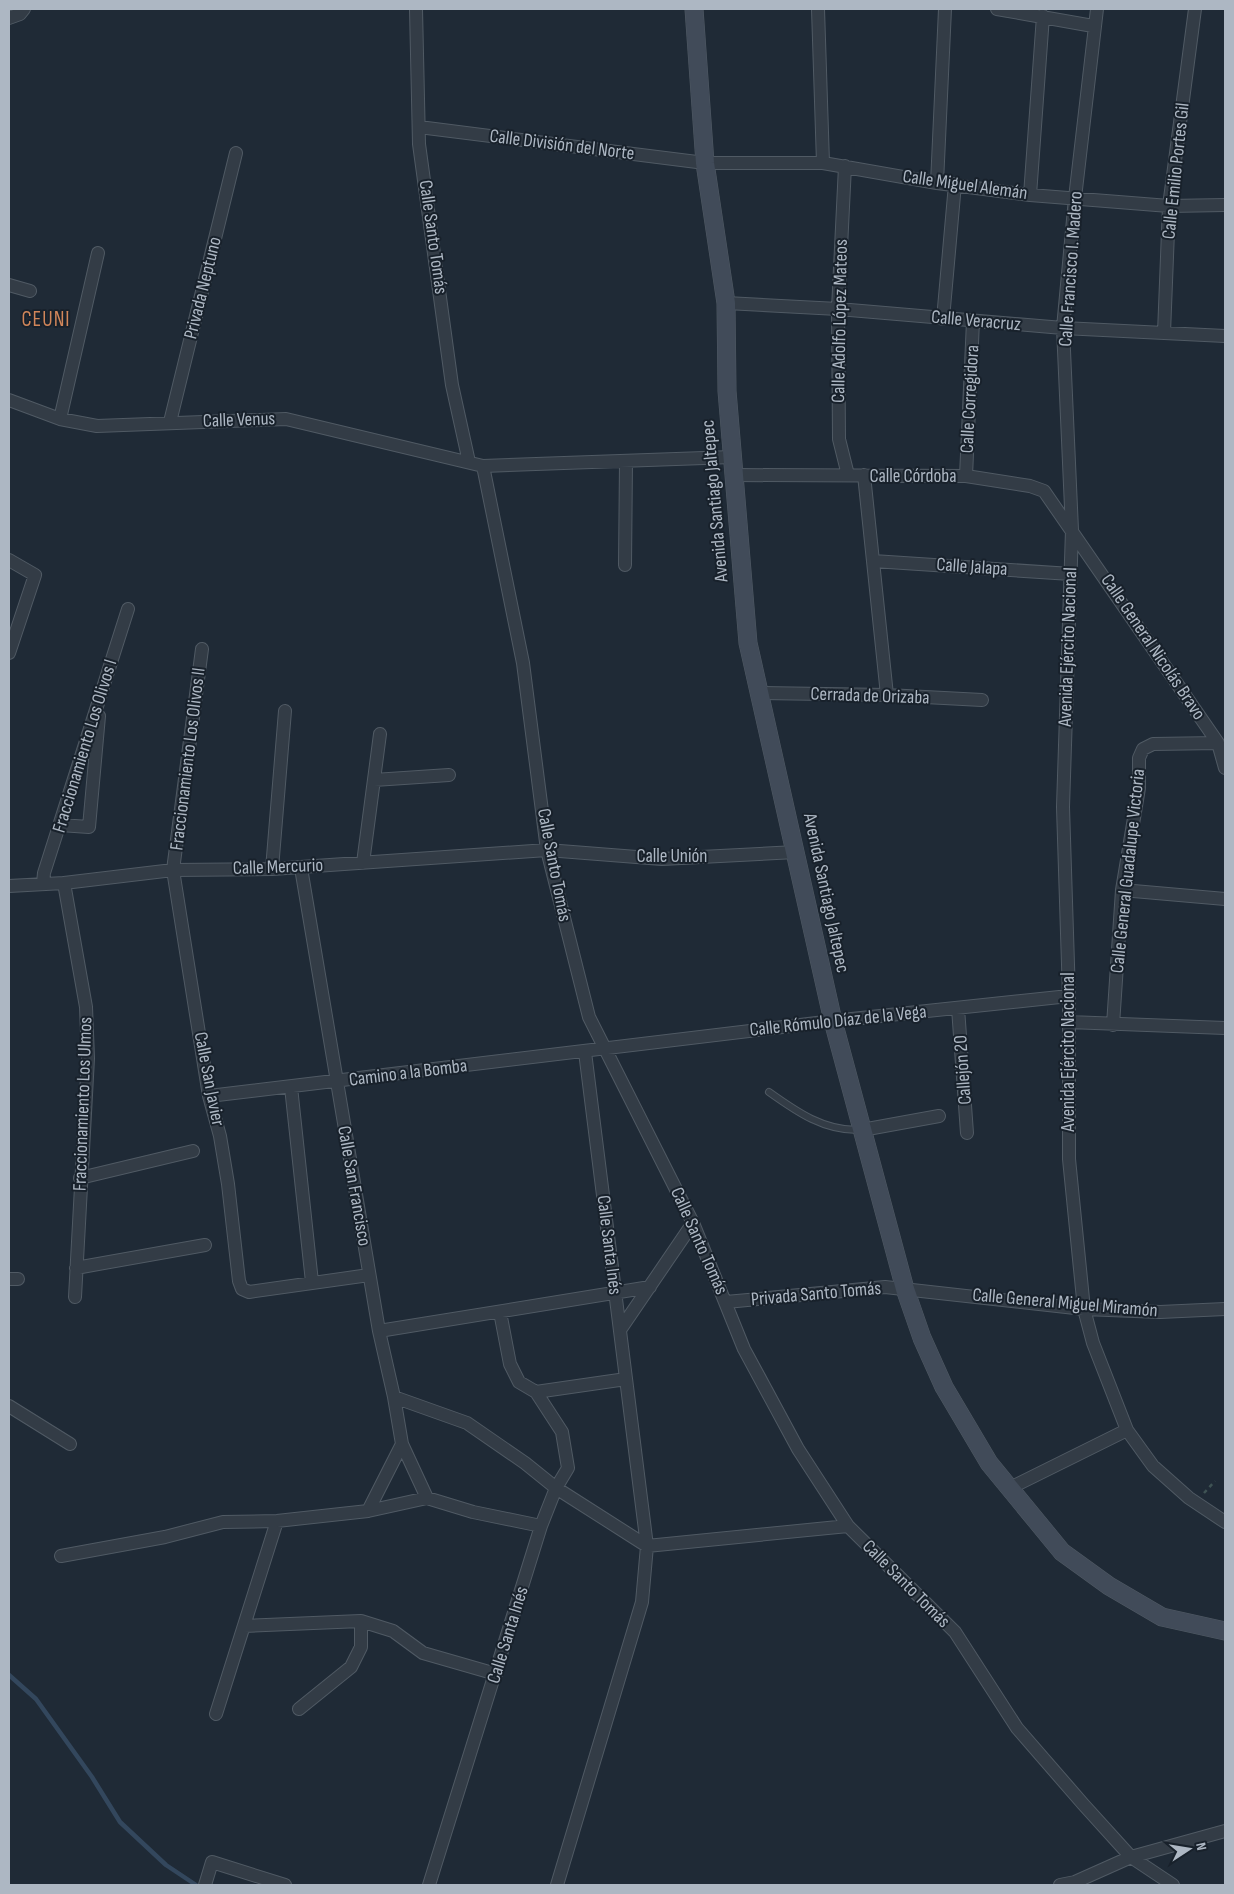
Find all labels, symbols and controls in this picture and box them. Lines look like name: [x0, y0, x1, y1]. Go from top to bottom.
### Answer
street label: Calle Emilio Portes Gil: [1157, 102, 1195, 240]
street label: Calle División del Norte: [488, 125, 636, 165]
street label: Calle Miguel Alemán: [901, 165, 1029, 205]
street label: Calle Santo Tomás: [414, 179, 452, 296]
street label: Calle Francisco I. Madero: [1054, 191, 1088, 347]
street label: Privada Neptuno: [179, 234, 227, 342]
street label: Calle Adolfo López Mateos: [827, 239, 853, 403]
street label: Calle Veracruz: [930, 306, 1022, 336]
district label: CEUNI: [21, 307, 71, 332]
street label: Calle Corregidora: [956, 344, 984, 454]
street label: Calle Venus: [202, 407, 276, 433]
street label: Avenida Santiago Jaltepec: [696, 419, 734, 584]
street label: Calle Córdoba: [869, 465, 957, 488]
street label: Calle Jalapa: [936, 553, 1008, 581]
street label: Avenida Ejército Nacional: [1054, 567, 1082, 728]
street label: Calle General Nicolás Bravo: [1096, 570, 1210, 724]
street label: Fraccionamiento Los Olivos I: [48, 657, 122, 835]
street label: Fraccionamiento Los Olivos II: [165, 666, 211, 852]
street label: Cerrada de Orizaba: [810, 682, 930, 710]
street label: Calle General Guadalupe Victoria: [1106, 768, 1150, 974]
street label: Calle Santo Tomás: [532, 806, 576, 924]
street label: Avenida Santiago Jaltepec: [798, 810, 854, 975]
street label: Calle Unión: [636, 845, 708, 868]
street label: Calle Mercurio: [232, 854, 324, 880]
street label: Avenida Ejército Nacional: [1057, 972, 1080, 1133]
street label: Calle Rómulo Díaz de la Vega: [748, 1000, 928, 1042]
street label: Fraccionamiento Los Ulmos: [68, 1016, 98, 1191]
street label: Calle San Javier: [189, 1030, 230, 1129]
street label: Callejón 20: [949, 1034, 977, 1106]
street label: Camino a la Bomba: [348, 1054, 468, 1092]
street label: Calle San Francisco: [332, 1124, 376, 1248]
street label: Calle Santo Tomás: [665, 1184, 733, 1298]
street label: Calle Santa Inés: [591, 1194, 627, 1296]
street label: Privada Santo Tomás: [750, 1277, 882, 1311]
street label: Calle General Miguel Miramón: [971, 1283, 1159, 1323]
street label: Calle Santo Tomás: [857, 1535, 955, 1633]
street label: Calle Santa Inés: [482, 1584, 534, 1686]
north arrow: [1164, 1824, 1214, 1874]
text: N: [1192, 1841, 1210, 1852]

